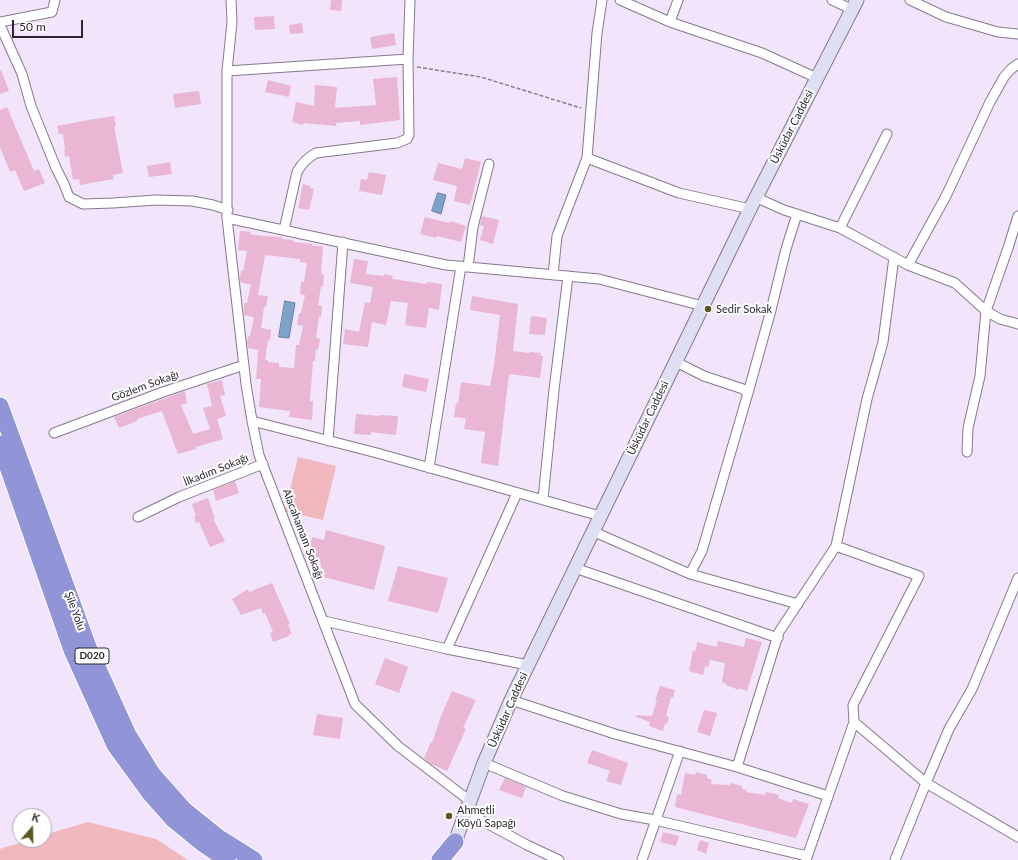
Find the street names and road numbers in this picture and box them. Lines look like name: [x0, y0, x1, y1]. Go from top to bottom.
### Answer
street label: Üsküdar Caddesi: [768, 88, 816, 166]
street label: Gözlem Sokağı: [109, 368, 181, 404]
street label: Üsküdar Caddesi: [624, 379, 672, 457]
street label: İlkadım Sokağı: [182, 451, 250, 489]
street label: Alacahamam Sokağı: [280, 487, 326, 581]
street label: Şile Yolu: [62, 590, 88, 632]
road number: D020: [75, 648, 109, 664]
street label: Üsküdar Caddesi: [485, 670, 531, 750]

